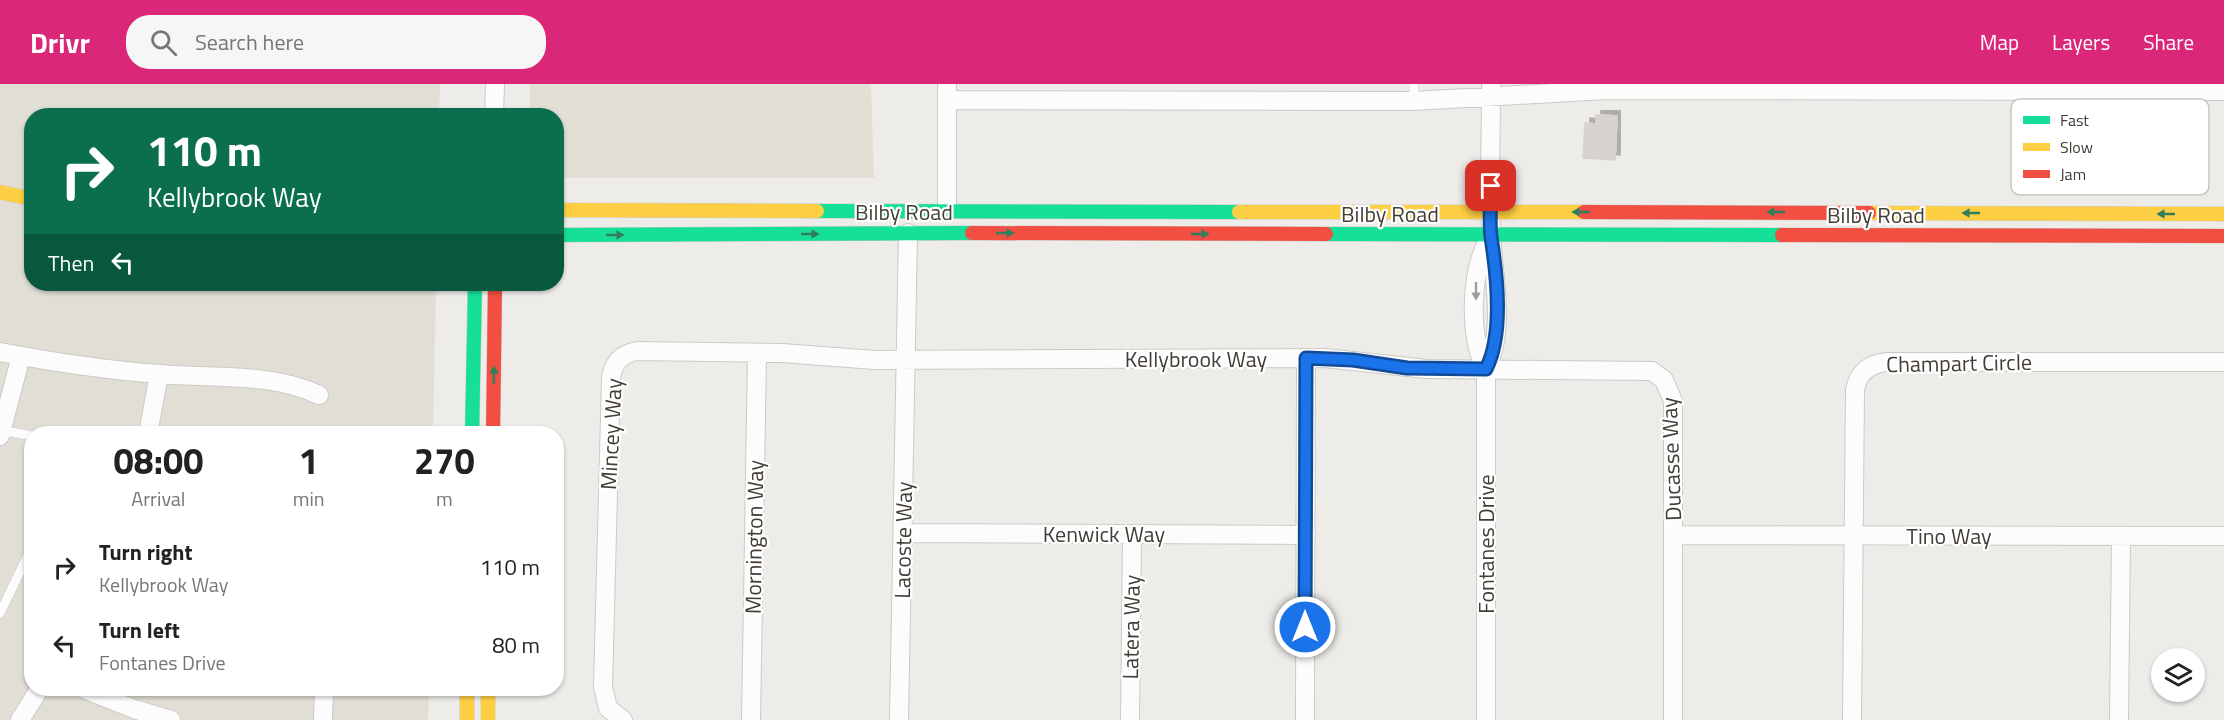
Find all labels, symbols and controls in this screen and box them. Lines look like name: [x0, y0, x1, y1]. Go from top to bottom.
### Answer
search box: [126, 15, 546, 69]
text: Drivr: [30, 21, 90, 64]
text: Search here: [195, 25, 304, 59]
icon: search: [147, 26, 180, 59]
text: Map: [1980, 26, 2019, 58]
text: Layers: [2052, 26, 2110, 58]
text: Share: [2143, 26, 2194, 58]
legend: [2011, 99, 2209, 195]
text: Fast: [2060, 108, 2089, 132]
text: 110 m: [147, 118, 262, 182]
icon: right: [48, 132, 126, 210]
text: Slow: [2060, 135, 2093, 159]
pin: [1465, 160, 1516, 211]
text: Jam: [2060, 162, 2086, 186]
icon: arrive: [1474, 169, 1507, 202]
text: Kellybrook Way: [147, 176, 322, 217]
street label: Bilby Road: [855, 195, 953, 229]
street label: Bilby Road: [1341, 197, 1439, 231]
street label: Bilby Road: [1827, 198, 1925, 232]
one-way arrow: [1571, 207, 1590, 217]
one-way arrow: [1766, 208, 1785, 217]
one-way arrow: [1961, 208, 1980, 218]
one-way arrow: [2156, 209, 2175, 219]
one-way arrow: [995, 228, 1014, 238]
one-way arrow: [800, 229, 819, 239]
one-way arrow: [1190, 229, 1209, 239]
one-way arrow: [605, 230, 624, 240]
text: Then: [48, 246, 94, 280]
icon: left: [106, 246, 139, 279]
one-way arrow: [1471, 281, 1481, 300]
street label: Kellybrook Way: [1125, 342, 1268, 376]
street label: Champart Circle: [1886, 345, 2032, 381]
one-way arrow: [489, 366, 499, 385]
street label: Mincey Way: [591, 377, 631, 491]
street label: Ducasse Way: [1652, 396, 1690, 521]
text: 08:00: [113, 433, 203, 488]
text: 1: [299, 433, 319, 488]
text: 270: [414, 433, 475, 488]
street label: Mornington Way: [736, 459, 772, 614]
street label: Fontanes Drive: [1469, 474, 1503, 614]
street label: Lacoste Way: [885, 481, 921, 599]
text: Arrival: [131, 483, 186, 514]
text: min: [293, 483, 325, 514]
text: m: [436, 483, 453, 514]
street label: Kenwick Way: [1043, 517, 1165, 551]
street label: Tino Way: [1906, 519, 1992, 553]
text: Turn right: [99, 535, 193, 569]
text: 110 m: [480, 550, 540, 584]
icon: right: [48, 551, 81, 584]
text: Kellybrook Way: [99, 569, 228, 600]
street label: Latera Way: [1113, 574, 1149, 680]
position arrow: [1273, 595, 1337, 659]
text: Turn left: [99, 613, 180, 647]
text: 80 m: [492, 628, 540, 662]
icon: left: [48, 629, 81, 662]
text: Fontanes Drive: [99, 647, 226, 678]
map controls: [2151, 648, 2205, 702]
button: layers: [2151, 648, 2205, 702]

